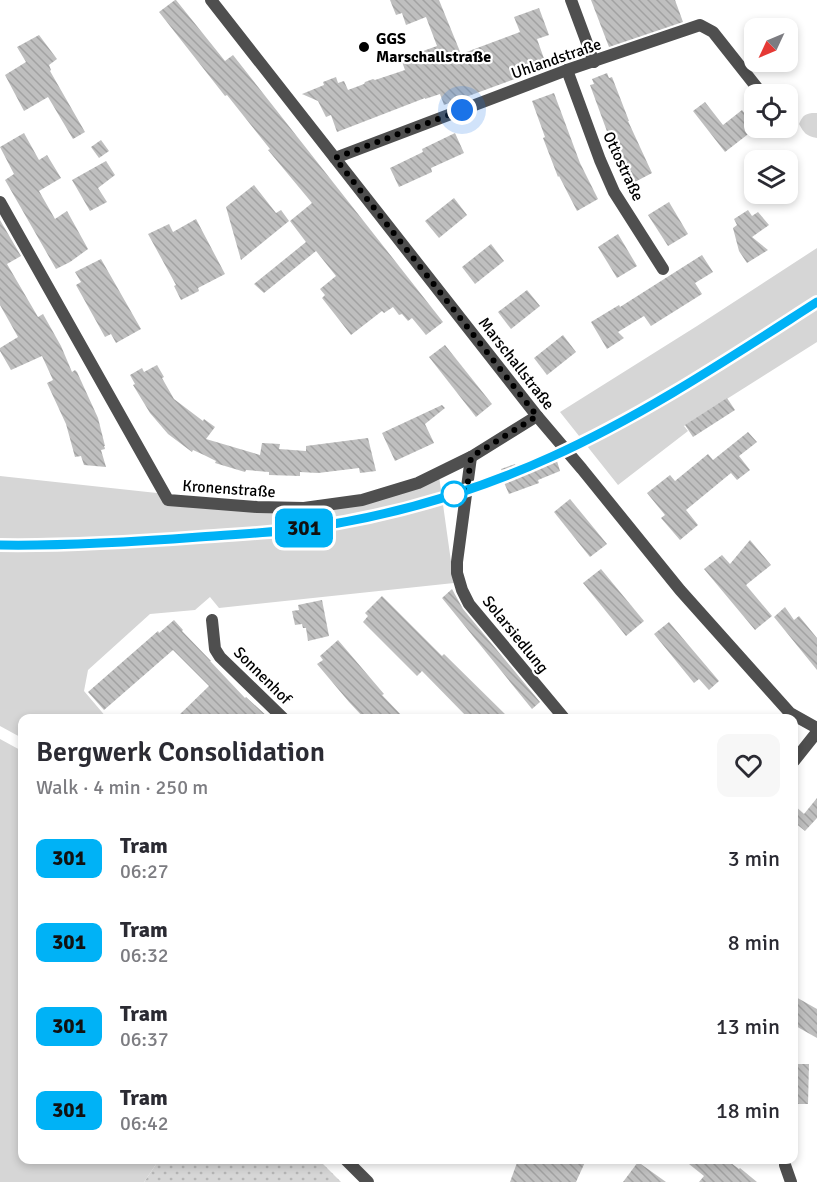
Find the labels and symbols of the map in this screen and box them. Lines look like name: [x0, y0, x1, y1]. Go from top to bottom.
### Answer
north arrow: [744, 18, 798, 72]
place label: GGS Marschallstraße: [376, 29, 491, 67]
street label: Uhlandstraße: [509, 34, 604, 84]
marker: GGS Marschallstraße: [357, 40, 371, 54]
your location: [447, 95, 477, 125]
street label: Ottostraße: [598, 128, 648, 204]
street label: Marschallstraße: [474, 313, 559, 414]
street label: Kronenstraße: [182, 476, 276, 502]
unlabelled marker: [441, 481, 467, 507]
line badge: 301: [270, 508, 338, 548]
street label: Solarsiedlung: [478, 592, 553, 678]
street label: Sonnenhof: [229, 643, 296, 709]

